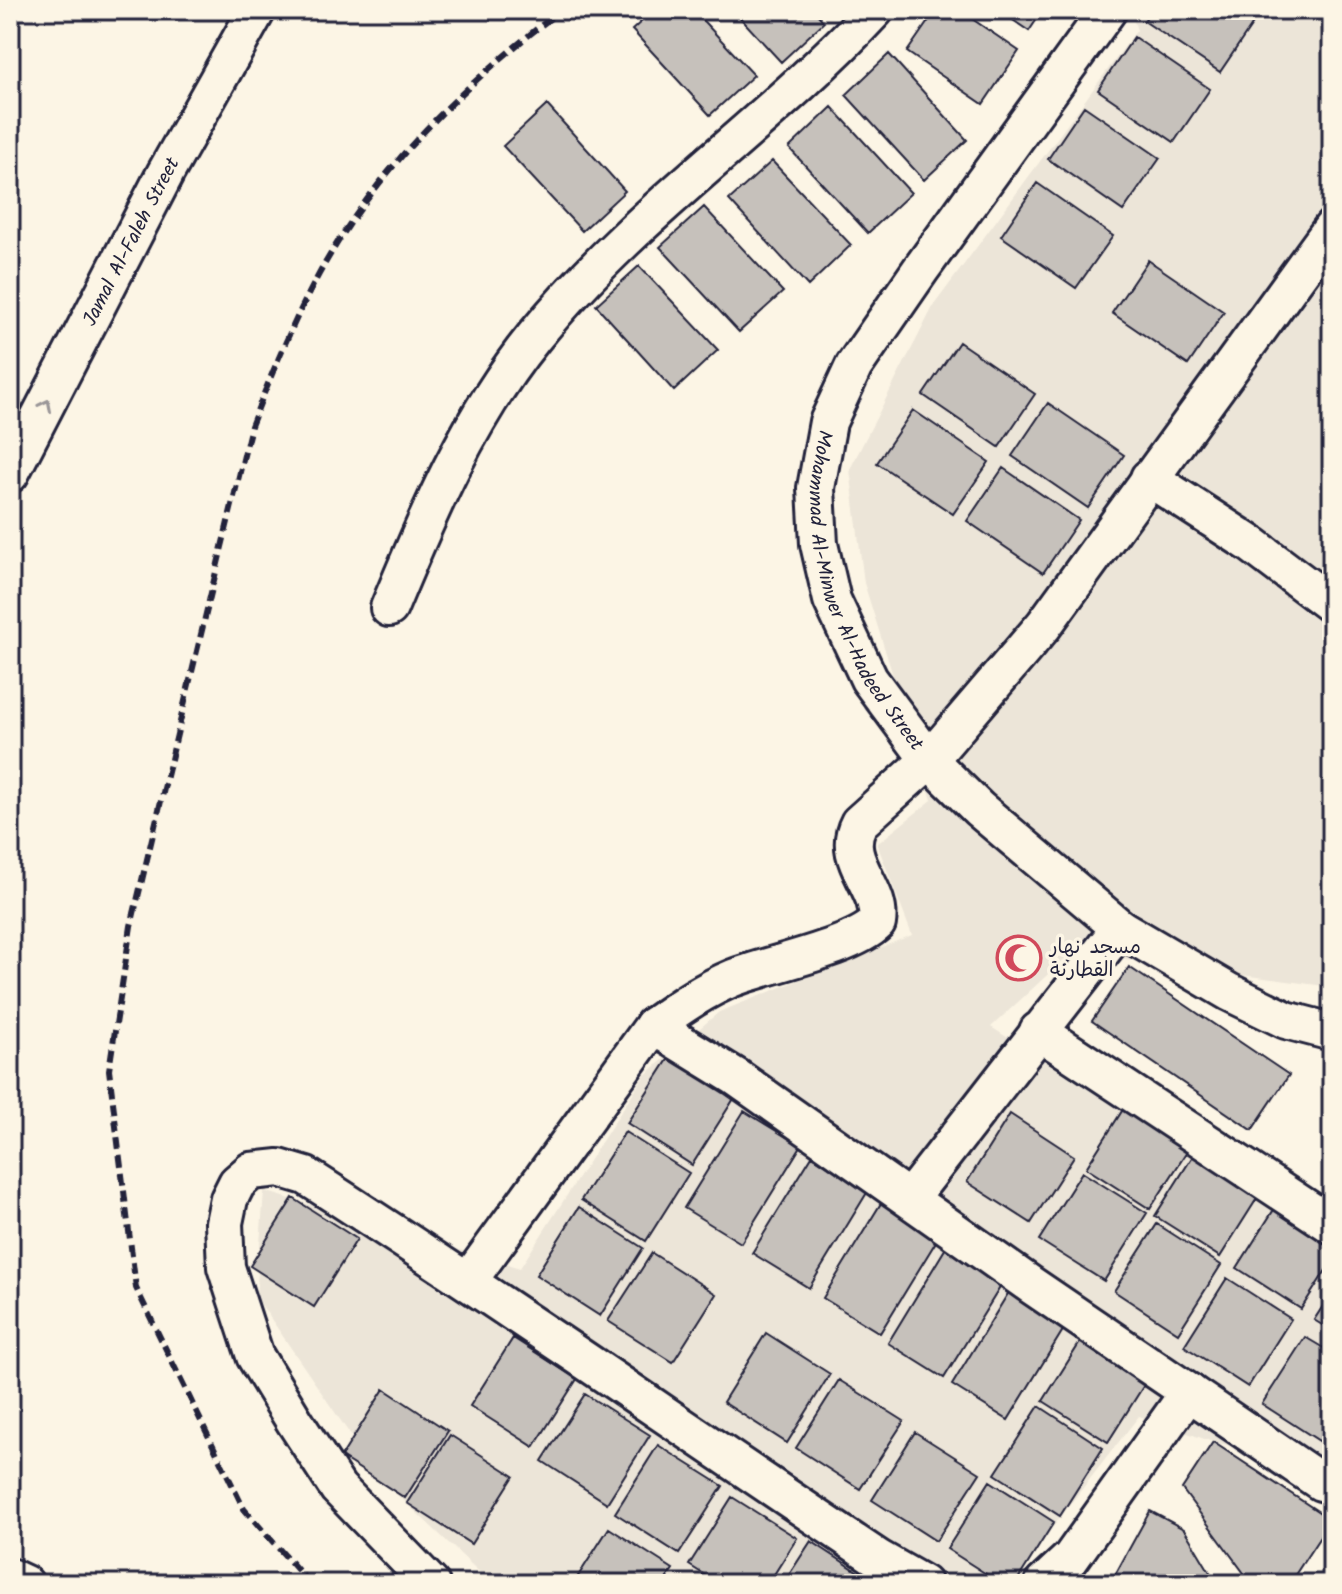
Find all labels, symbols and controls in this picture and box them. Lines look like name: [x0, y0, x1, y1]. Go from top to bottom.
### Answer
street label: Jamal Al-Faleh Street: [75, 152, 189, 332]
one-way arrow: [36, 398, 51, 413]
street label: Mohammad Al-Minwer Al-Hadeed Street: [798, 427, 931, 758]
place label: مسجد نهار القطارنة: [1048, 932, 1141, 987]
mosque icon: مسجد نهار القطارنة: [995, 934, 1043, 982]

